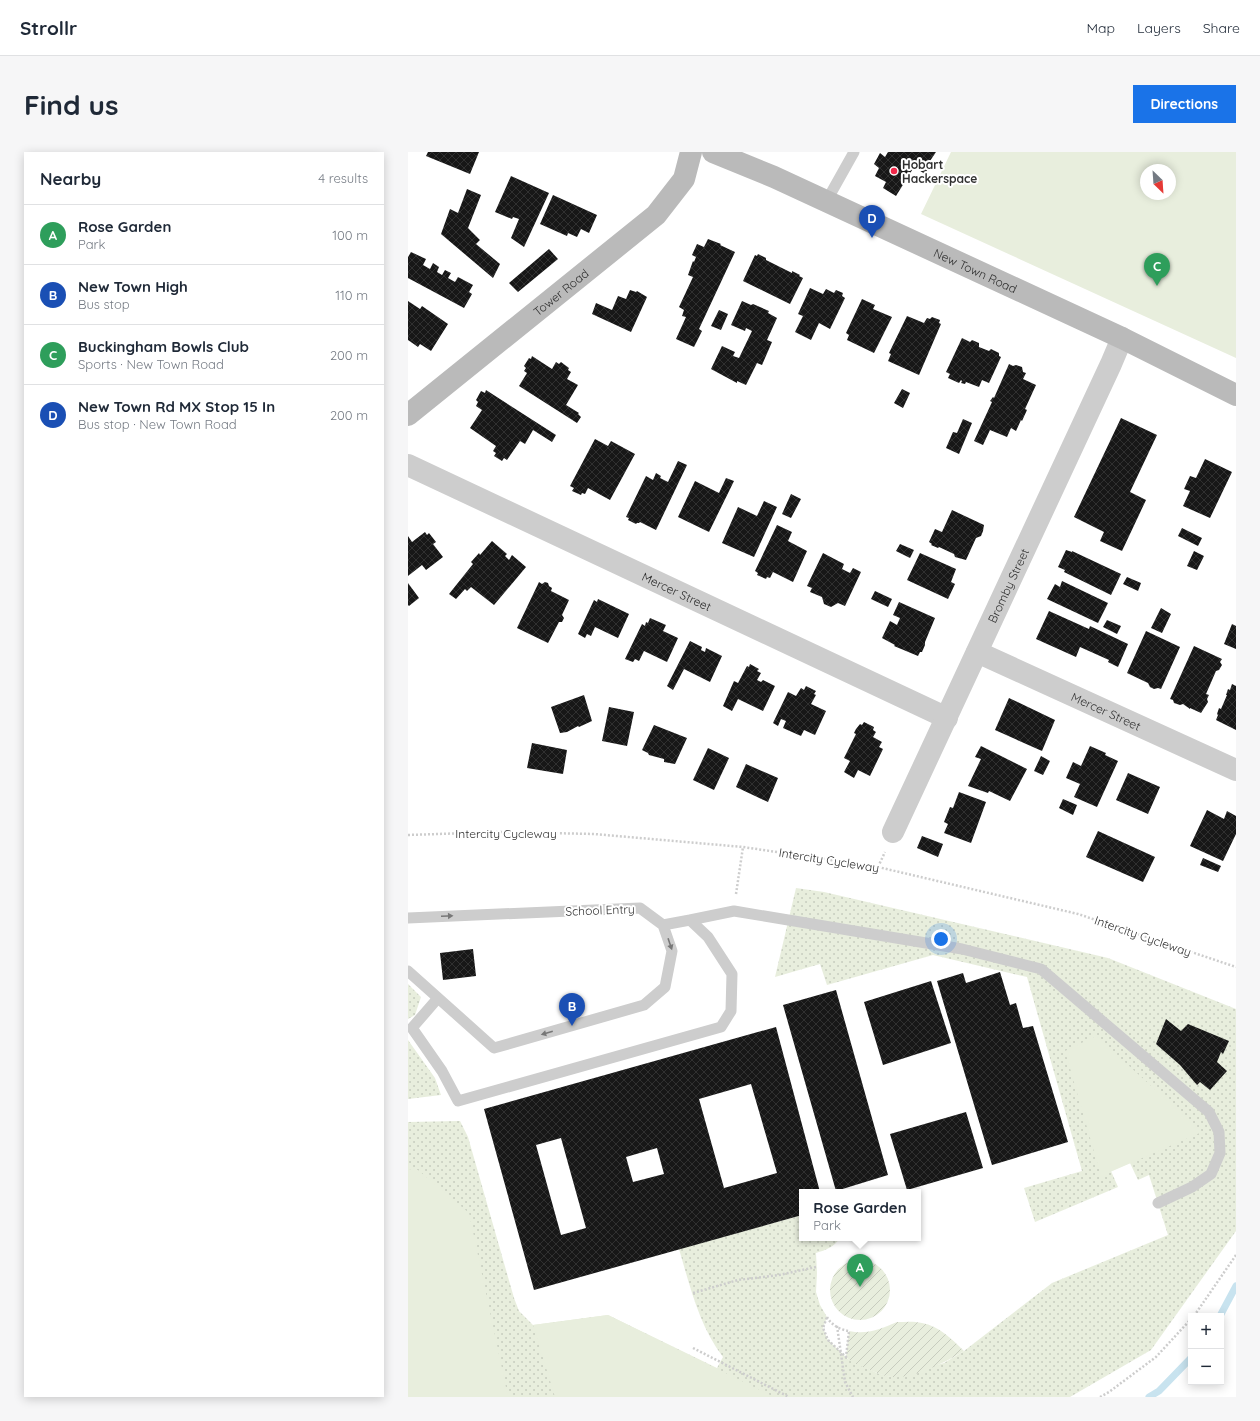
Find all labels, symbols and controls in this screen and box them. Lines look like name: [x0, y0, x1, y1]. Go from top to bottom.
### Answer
text: Strollr: [20, 16, 77, 40]
text: Map: [1086, 19, 1115, 37]
text: Layers: [1137, 19, 1181, 37]
text: Share: [1203, 19, 1240, 37]
button: Directions: [1133, 85, 1236, 123]
text: Find us: [24, 87, 118, 122]
place label: Hobart Hackerspace: [902, 157, 977, 186]
north arrow: [1140, 164, 1176, 200]
marker: Hobart Hackerspace: [889, 166, 899, 176]
text: Nearby: [40, 168, 101, 189]
text: 4 results: [318, 170, 368, 186]
pin: D: [859, 205, 885, 238]
text: Rose Garden: [78, 217, 171, 236]
text: A: [49, 227, 57, 243]
text: 100 m: [332, 227, 368, 243]
text: Park: [78, 236, 106, 252]
street label: New Town Road: [932, 245, 1020, 296]
pin: C: [1144, 253, 1170, 286]
street label: Tower Road: [530, 265, 591, 319]
text: New Town High: [78, 277, 188, 296]
text: B: [49, 287, 57, 303]
text: 110 m: [335, 287, 368, 303]
text: Bus stop: [78, 296, 130, 312]
text: Buckingham Bowls Club: [78, 337, 249, 356]
text: C: [49, 347, 57, 363]
text: 200 m: [330, 347, 368, 363]
text: Sports · New Town Road: [78, 356, 224, 372]
text: New Town Rd MX Stop 15 In: [78, 397, 275, 416]
text: D: [48, 407, 58, 423]
text: 200 m: [330, 407, 368, 423]
text: Bus stop · New Town Road: [78, 416, 237, 432]
street label: Bromby Street: [984, 546, 1032, 625]
street label: Mercer Street: [640, 569, 714, 614]
street label: Mercer Street: [1069, 689, 1143, 733]
street label: Intercity Cycleway: [455, 826, 557, 841]
street label: Intercity Cycleway: [778, 845, 880, 875]
street label: School Entry: [565, 901, 635, 919]
street label: Intercity Cycleway: [1093, 912, 1193, 960]
one-way arrow: [441, 913, 454, 919]
your location: [931, 929, 951, 949]
one-way arrow: [667, 938, 673, 950]
pin: B: [559, 993, 585, 1026]
one-way arrow: [541, 1030, 553, 1036]
popup: [799, 1189, 921, 1241]
text: Rose Garden: [813, 1198, 907, 1217]
text: Park: [813, 1217, 841, 1233]
pin: A: [847, 1254, 873, 1287]
map controls: [1188, 1313, 1224, 1385]
button: +: [1188, 1313, 1224, 1349]
button: −: [1188, 1349, 1224, 1385]

